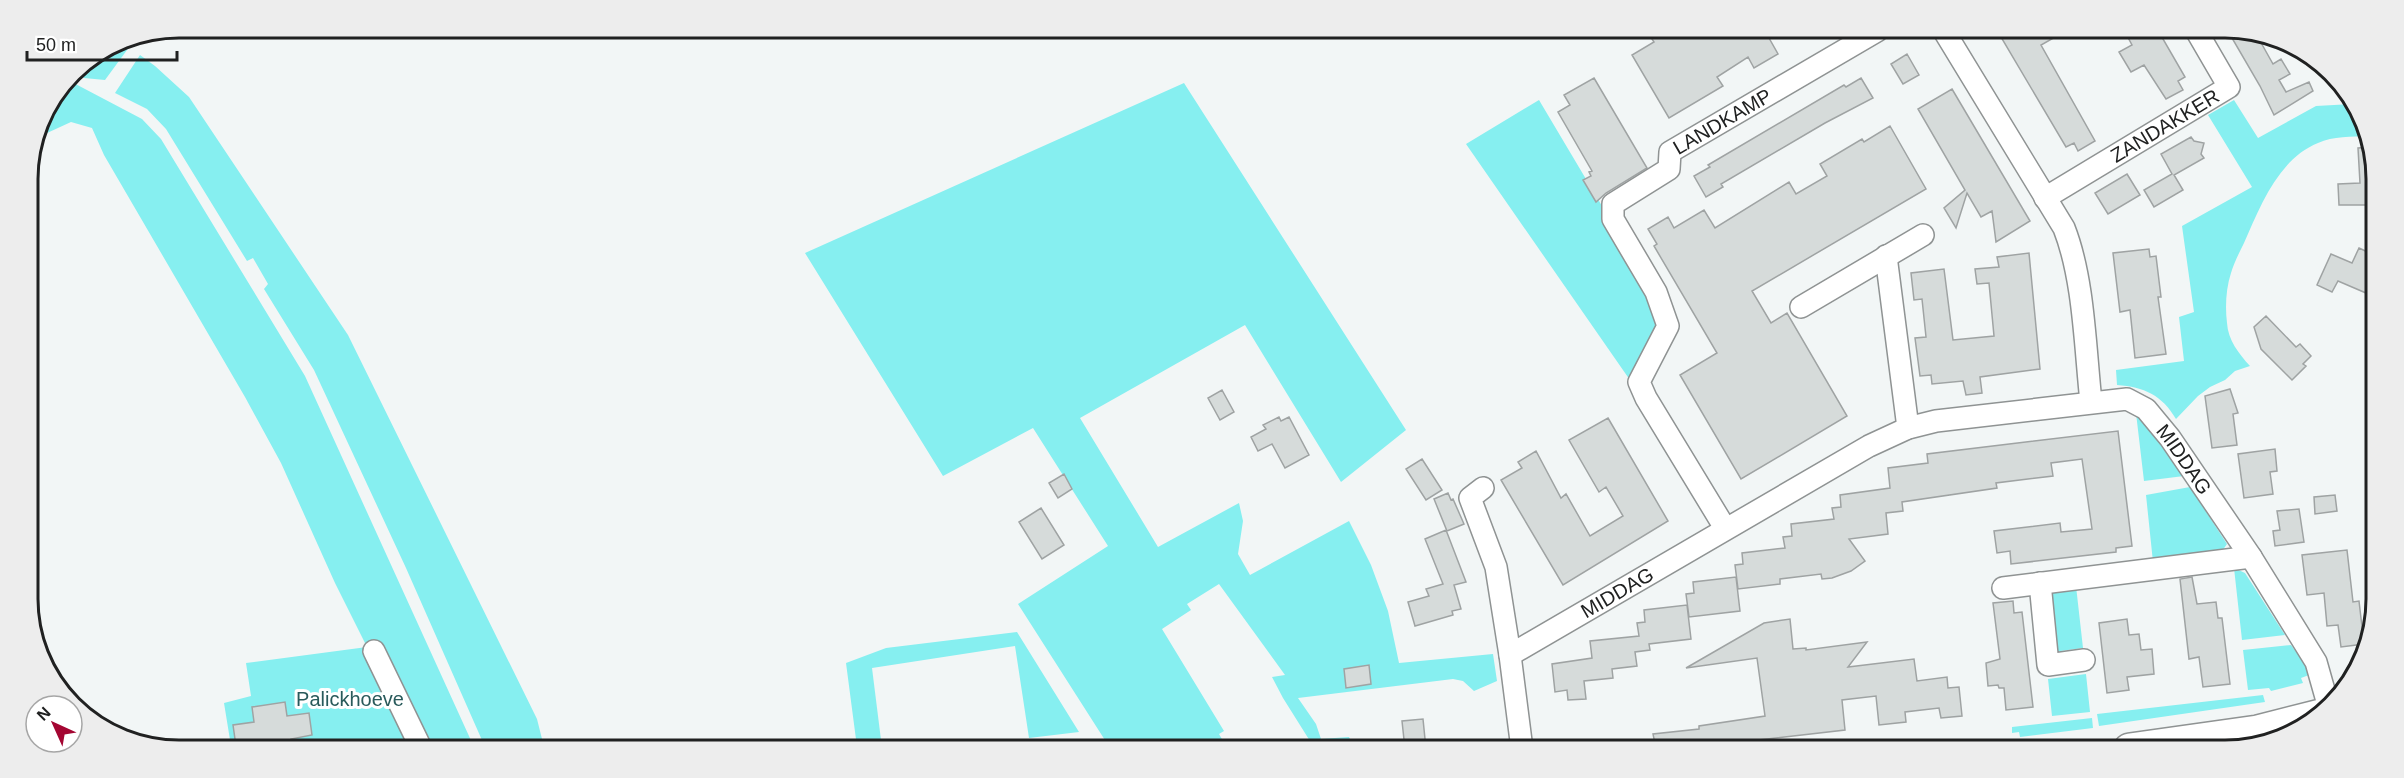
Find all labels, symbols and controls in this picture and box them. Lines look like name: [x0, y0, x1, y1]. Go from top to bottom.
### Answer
scale bar: [27, 24, 177, 62]
text: 50 m: [36, 35, 76, 55]
street label: LANDKAMP: [1669, 84, 1775, 159]
street label: ZANDAKKER: [2107, 85, 2223, 167]
street label: MIDDAG: [2152, 420, 2216, 498]
street label: MIDDAG: [1577, 563, 1657, 622]
park label: Palickhoeve: [296, 688, 404, 710]
north arrow: [24, 694, 84, 754]
text: N: [34, 704, 54, 724]

